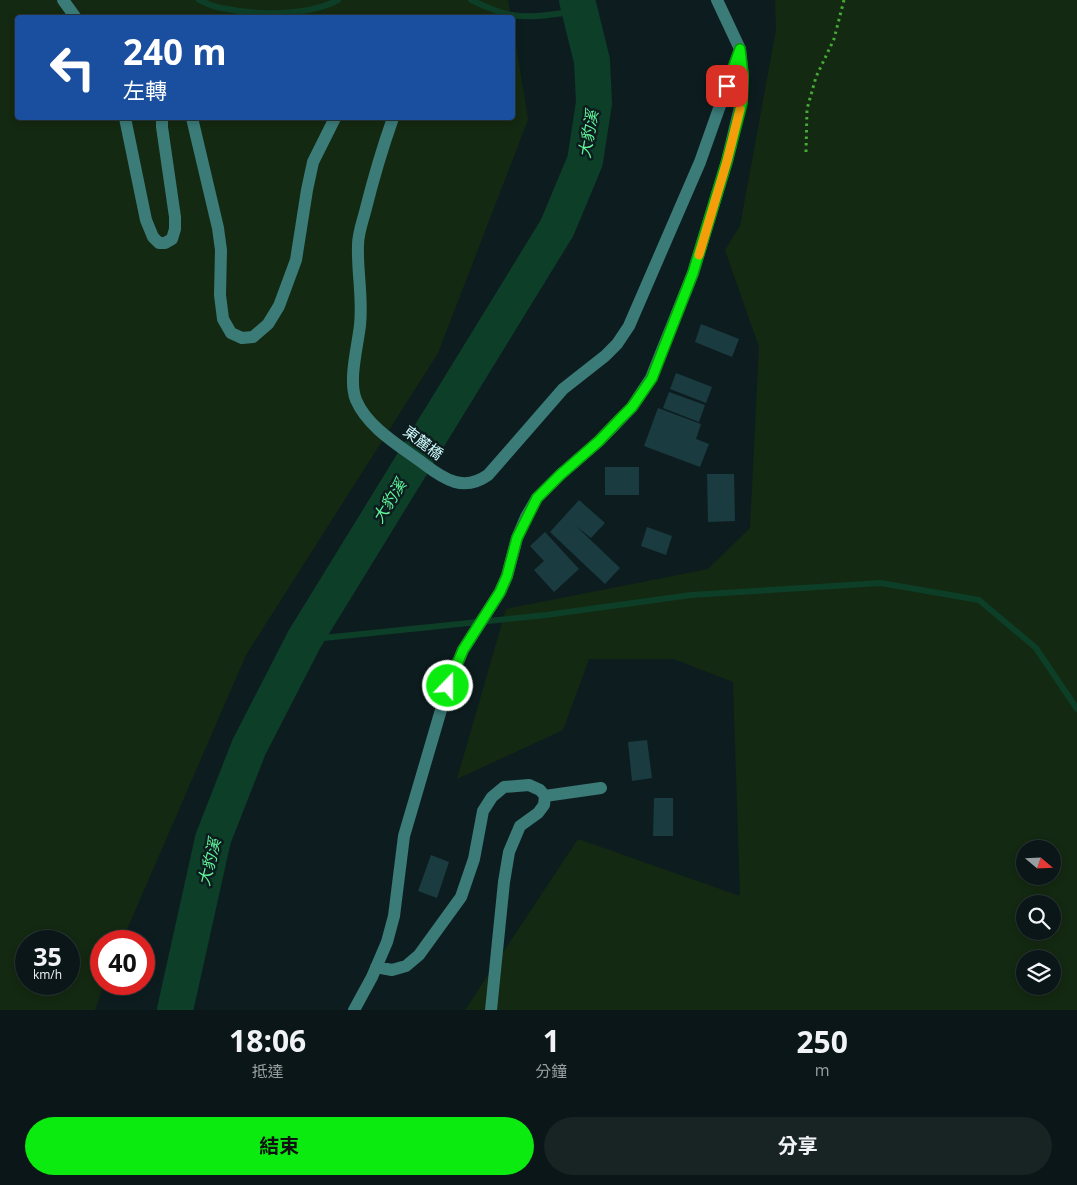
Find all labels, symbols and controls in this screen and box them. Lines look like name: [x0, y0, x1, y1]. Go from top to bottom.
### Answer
text: 240 m: [123, 28, 227, 75]
icon: left: [40, 35, 105, 100]
pin: [706, 65, 748, 107]
icon: arrive: [713, 72, 741, 100]
text: 左轉: [123, 75, 167, 105]
water label: 大豹溪: [573, 106, 603, 160]
street label: 東麓橋: [400, 421, 448, 464]
water label: 大豹溪: [367, 473, 412, 527]
position arrow: [421, 659, 473, 711]
water label: 大豹溪: [193, 834, 226, 888]
north arrow: [1016, 840, 1061, 885]
map controls: [1016, 840, 1061, 995]
button: search: [1016, 895, 1061, 940]
speed limit sign: 40: [90, 930, 155, 995]
text: 35: [33, 939, 62, 973]
button: layers: [1016, 950, 1061, 995]
text: km/h: [33, 966, 62, 983]
text: 18:06: [229, 1020, 306, 1061]
text: 1: [543, 1020, 560, 1061]
text: 250: [796, 1021, 848, 1062]
text: m: [815, 1059, 830, 1081]
text: 抵達: [252, 1060, 284, 1082]
text: 分鐘: [535, 1060, 567, 1082]
button: 結束: [25, 1117, 534, 1175]
button: 分享: [544, 1117, 1052, 1175]

